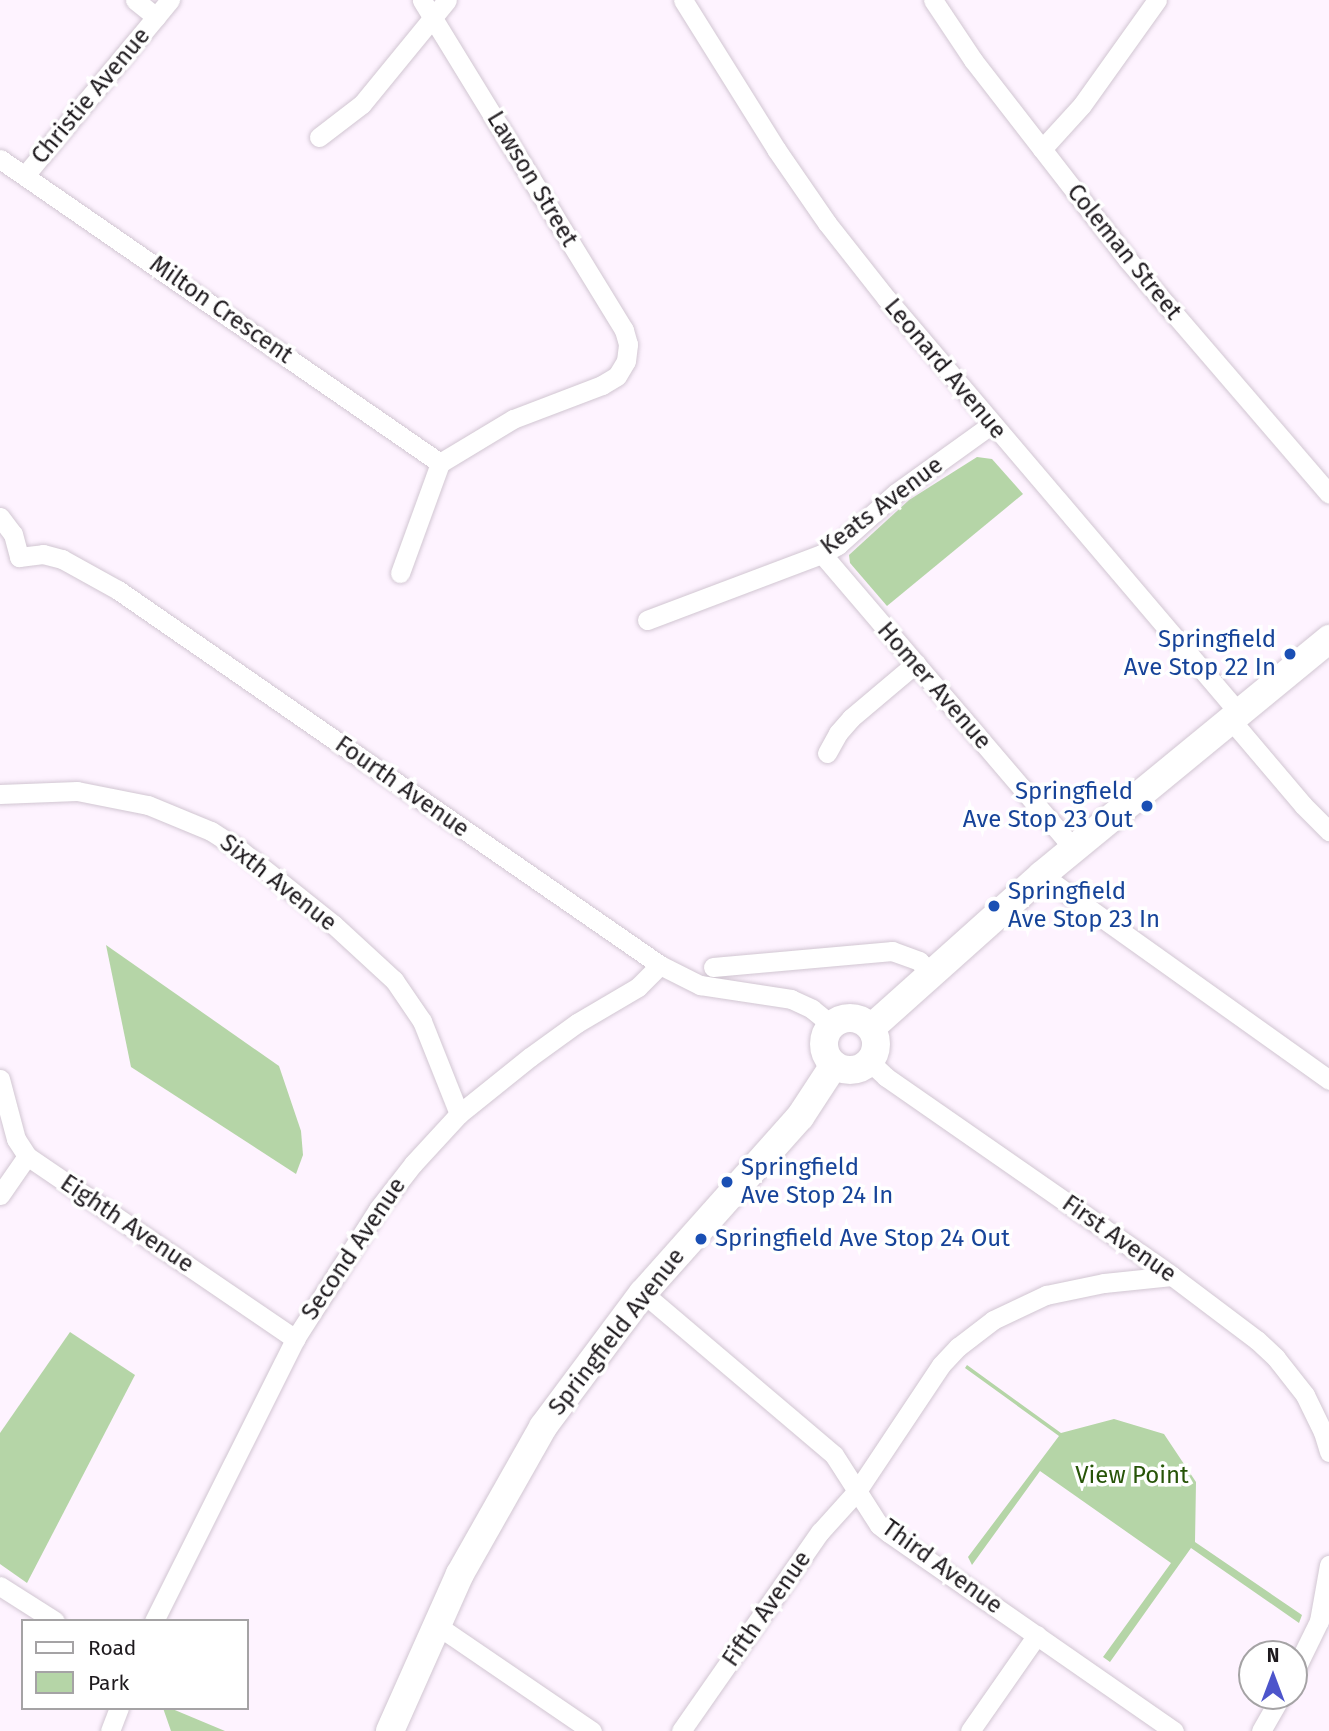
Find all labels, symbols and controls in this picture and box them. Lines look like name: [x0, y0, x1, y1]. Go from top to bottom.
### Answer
street label: Christie Avenue: [26, 22, 156, 170]
street label: Lawson Street: [480, 106, 584, 252]
street label: Coleman Street: [1061, 178, 1187, 326]
street label: Milton Crescent: [144, 250, 298, 370]
street label: Leonard Avenue: [878, 293, 1012, 445]
street label: Keats Avenue: [815, 451, 949, 561]
street label: Homer Avenue: [871, 616, 997, 756]
place label: Springfield Ave Stop 22 In: [1124, 626, 1276, 682]
marker: Springfield Ave Stop 22 In: [1282, 646, 1298, 662]
street label: Fourth Avenue: [329, 730, 475, 844]
place label: Springfield Ave Stop 23 Out: [963, 778, 1133, 834]
marker: Springfield Ave Stop 23 Out: [1139, 798, 1155, 814]
street label: Sixth Avenue: [214, 828, 342, 938]
place label: Springfield Ave Stop 23 In: [1008, 878, 1160, 934]
marker: Springfield Ave Stop 23 In: [986, 898, 1002, 914]
place label: Springfield Ave Stop 24 In: [741, 1154, 893, 1210]
street label: Eighth Avenue: [55, 1169, 199, 1279]
street label: Second Avenue: [296, 1172, 412, 1326]
marker: Springfield Ave Stop 24 In: [719, 1174, 735, 1190]
street label: First Avenue: [1056, 1189, 1182, 1289]
place label: Springfield Ave Stop 24 Out: [715, 1225, 1010, 1253]
marker: Springfield Ave Stop 24 Out: [693, 1231, 709, 1247]
street label: Springfield Avenue: [543, 1243, 691, 1421]
park label: View Point: [1075, 1462, 1189, 1490]
street label: Third Avenue: [876, 1514, 1008, 1620]
street label: Fifth Avenue: [717, 1546, 817, 1672]
legend: [21, 1619, 248, 1710]
text: Road: [88, 1635, 136, 1661]
north arrow: [1238, 1640, 1308, 1710]
text: N: [1267, 1644, 1279, 1667]
text: Park: [88, 1670, 129, 1696]

